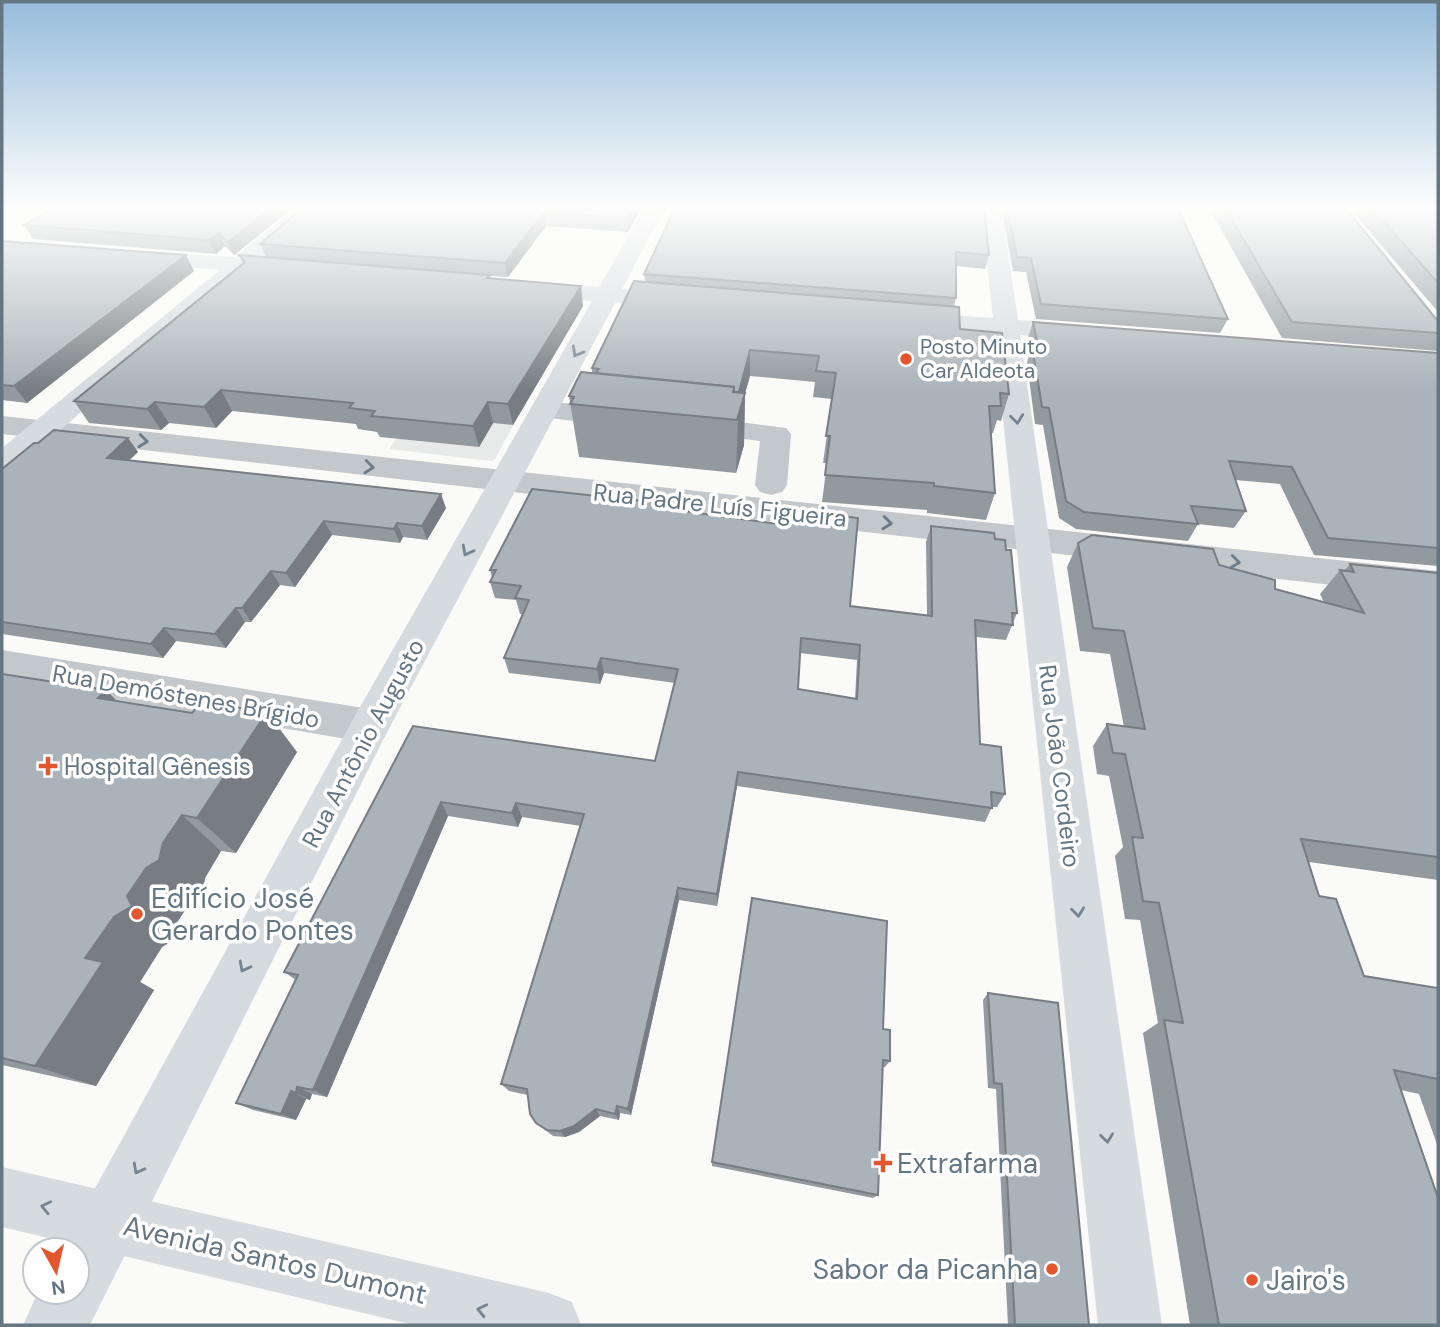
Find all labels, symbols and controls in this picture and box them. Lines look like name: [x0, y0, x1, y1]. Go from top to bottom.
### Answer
place label: Posto Minuto Car Aldeota: [920, 333, 1047, 385]
one-way arrow: [572, 345, 585, 357]
marker: Posto Minuto Car Aldeota: [898, 351, 914, 367]
one-way arrow: [1009, 413, 1024, 425]
one-way arrow: [137, 434, 148, 449]
one-way arrow: [363, 459, 374, 474]
street label: Rua Padre Luís Figueira: [592, 476, 848, 534]
one-way arrow: [881, 516, 893, 531]
one-way arrow: [462, 544, 476, 556]
one-way arrow: [1229, 555, 1241, 570]
street label: Rua Antônio Augusto: [295, 633, 431, 853]
street label: Rua Demóstenes Brígido: [50, 657, 322, 735]
street label: Rua João Cordeiro: [1032, 663, 1088, 869]
place label: Hospital Gênesis: [64, 751, 251, 782]
marker: Hospital Gênesis: [38, 756, 58, 776]
place label: Edifício José Gerardo Pontes: [151, 880, 354, 949]
marker: Edifício José Gerardo Pontes: [129, 906, 145, 922]
one-way arrow: [1071, 907, 1086, 918]
one-way arrow: [238, 960, 252, 973]
one-way arrow: [1099, 1132, 1114, 1144]
place label: Extrafarma: [897, 1145, 1038, 1182]
marker: Extrafarma: [875, 1155, 891, 1171]
one-way arrow: [132, 1162, 146, 1174]
one-way arrow: [40, 1200, 52, 1215]
street label: Avenida Santos Dumont: [120, 1207, 430, 1313]
north arrow: [21, 1236, 91, 1306]
place label: Sabor da Picanha: [813, 1251, 1038, 1288]
marker: Sabor da Picanha: [1044, 1261, 1060, 1277]
place label: Jairo's: [1266, 1262, 1346, 1299]
marker: Jairo's: [1244, 1272, 1260, 1288]
text: N: [50, 1274, 67, 1301]
one-way arrow: [476, 1303, 488, 1318]

